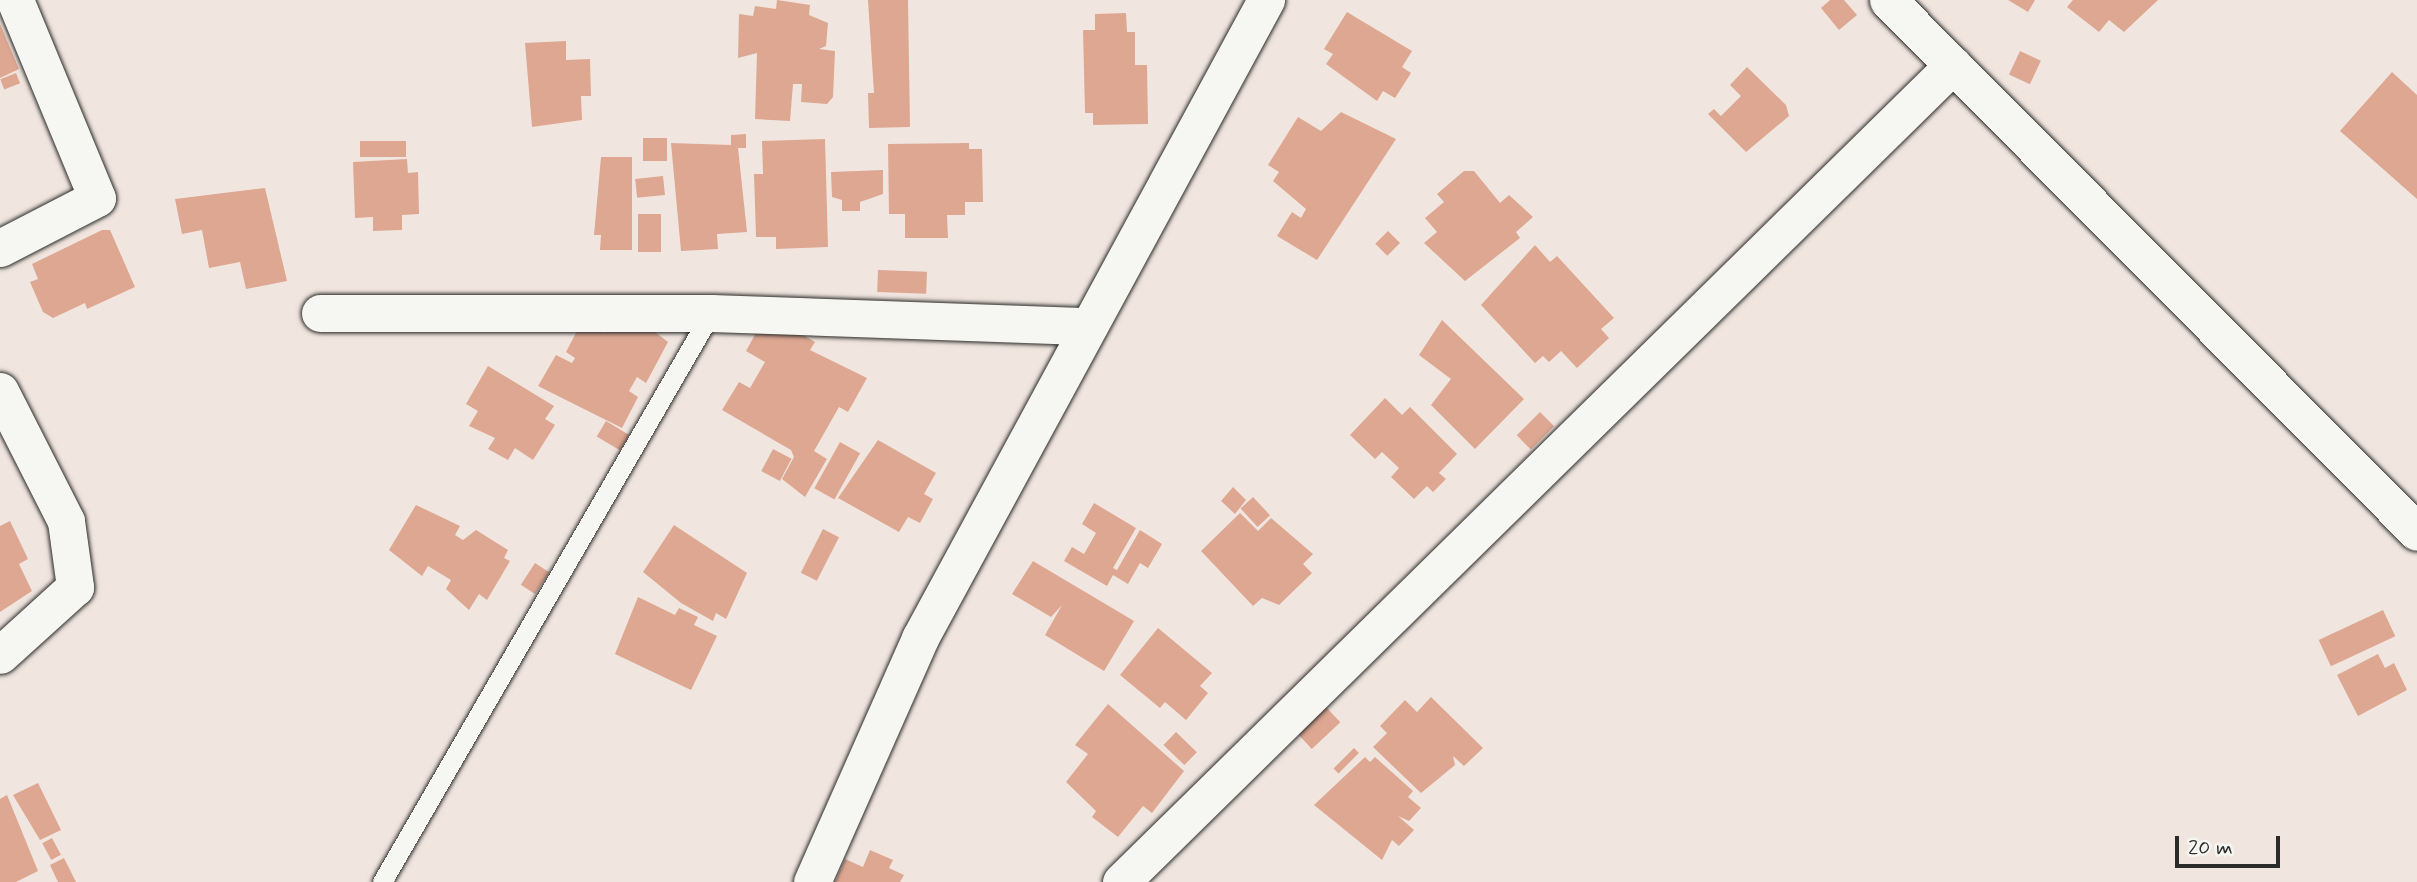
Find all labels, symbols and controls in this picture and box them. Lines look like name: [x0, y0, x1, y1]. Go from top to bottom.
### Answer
scale bar: [2179, 822, 2284, 866]
text: 20 m: [2188, 834, 2233, 862]

